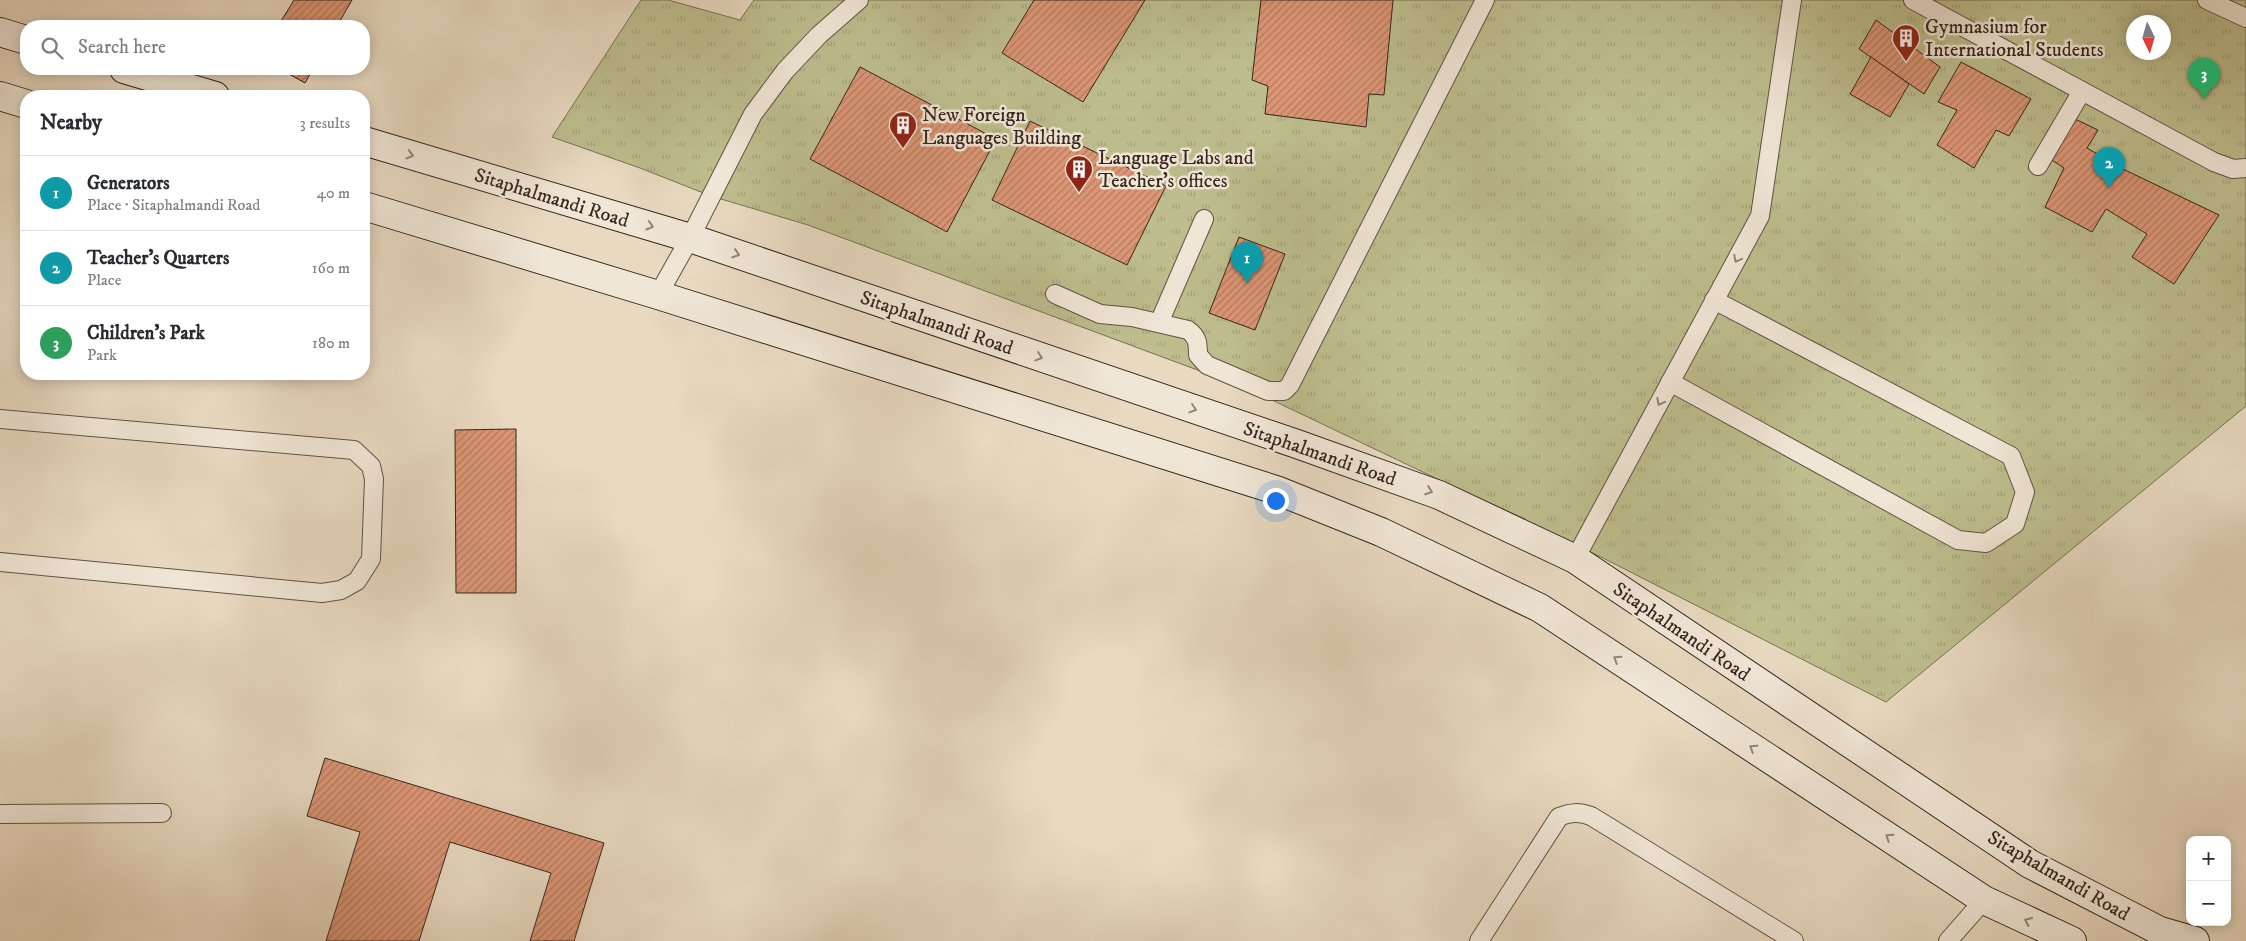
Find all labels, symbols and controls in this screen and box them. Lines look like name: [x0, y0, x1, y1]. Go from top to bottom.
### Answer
place label: Gymnasium for International Students: [1925, 15, 2104, 63]
north arrow: [2126, 15, 2171, 60]
search box: [20, 20, 370, 75]
building icon: Gymnasium for International Students: [1891, 23, 1921, 62]
icon: search: [38, 34, 66, 62]
text: Search here: [78, 36, 166, 59]
pin: 3: [2188, 58, 2220, 99]
place label: New Foreign Languages Building: [922, 103, 1081, 151]
text: Nearby: [40, 110, 102, 136]
building icon: New Foreign Languages Building: [888, 110, 918, 149]
text: 3 results: [300, 113, 350, 133]
place label: Language Labs and Teacher's offices: [1098, 146, 1254, 194]
pin: 2: [2093, 147, 2125, 188]
one-way arrow: [406, 149, 414, 159]
building icon: Language Labs and Teacher's offices: [1064, 154, 1094, 193]
street label: Sitaphalmandi Road: [471, 163, 632, 234]
text: Generators: [87, 172, 170, 195]
text: 1: [53, 183, 59, 203]
text: 40 m: [317, 183, 350, 203]
text: Place · Sitaphalmandi Road: [87, 195, 260, 215]
one-way arrow: [645, 221, 654, 231]
pin: 1: [1231, 242, 1263, 283]
text: Teacher's Quarters: [87, 247, 229, 270]
one-way arrow: [731, 248, 740, 258]
one-way arrow: [1733, 253, 1743, 262]
text: 2: [52, 258, 60, 278]
text: 160 m: [312, 258, 350, 278]
text: Place: [87, 270, 121, 290]
street label: Sitaphalmandi Road: [857, 286, 1016, 361]
text: Children's Park: [87, 322, 205, 345]
text: 3: [53, 333, 59, 353]
text: 180 m: [312, 333, 350, 353]
text: Park: [87, 345, 117, 365]
one-way arrow: [1035, 351, 1043, 361]
one-way arrow: [1656, 396, 1666, 405]
one-way arrow: [1188, 403, 1197, 413]
street label: Sitaphalmandi Road: [1240, 417, 1399, 492]
one-way arrow: [1424, 485, 1433, 495]
your location: [1263, 488, 1289, 514]
street label: Sitaphalmandi Road: [1608, 577, 1755, 687]
one-way arrow: [1613, 656, 1622, 665]
one-way arrow: [1749, 745, 1758, 754]
street label: Sitaphalmandi Road: [1983, 825, 2134, 927]
one-way arrow: [1885, 834, 1894, 843]
map controls: [2186, 836, 2231, 926]
button: +: [2186, 836, 2231, 881]
button: −: [2186, 881, 2231, 926]
one-way arrow: [2024, 916, 2033, 927]

